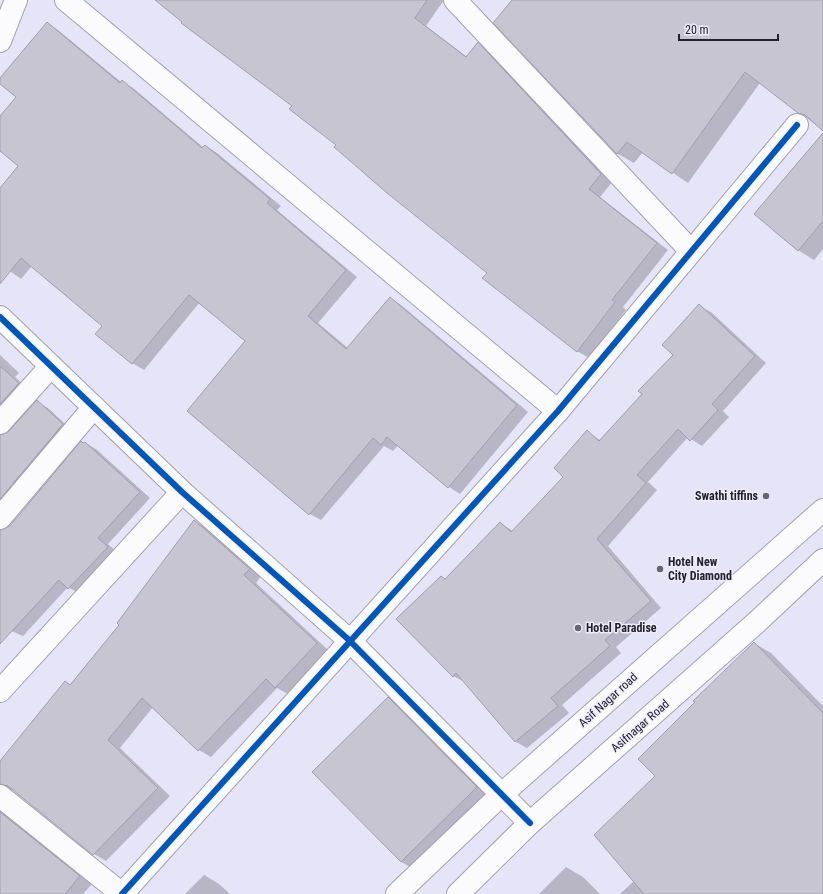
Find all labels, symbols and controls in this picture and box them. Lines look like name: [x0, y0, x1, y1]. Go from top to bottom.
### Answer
scale bar: [679, 16, 778, 42]
text: 20 m: [685, 23, 709, 37]
place label: Swathi tiffins: [695, 489, 759, 503]
marker: Swathi tiffins: [761, 491, 771, 501]
place label: Hotel New City Diamond: [668, 555, 732, 583]
marker: Hotel New City Diamond: [655, 564, 665, 574]
place label: Hotel Paradise: [586, 621, 657, 635]
marker: Hotel Paradise: [573, 623, 583, 633]
street label: Asif Nagar road: [576, 670, 640, 730]
street label: Asifnagar Road: [608, 697, 672, 755]

